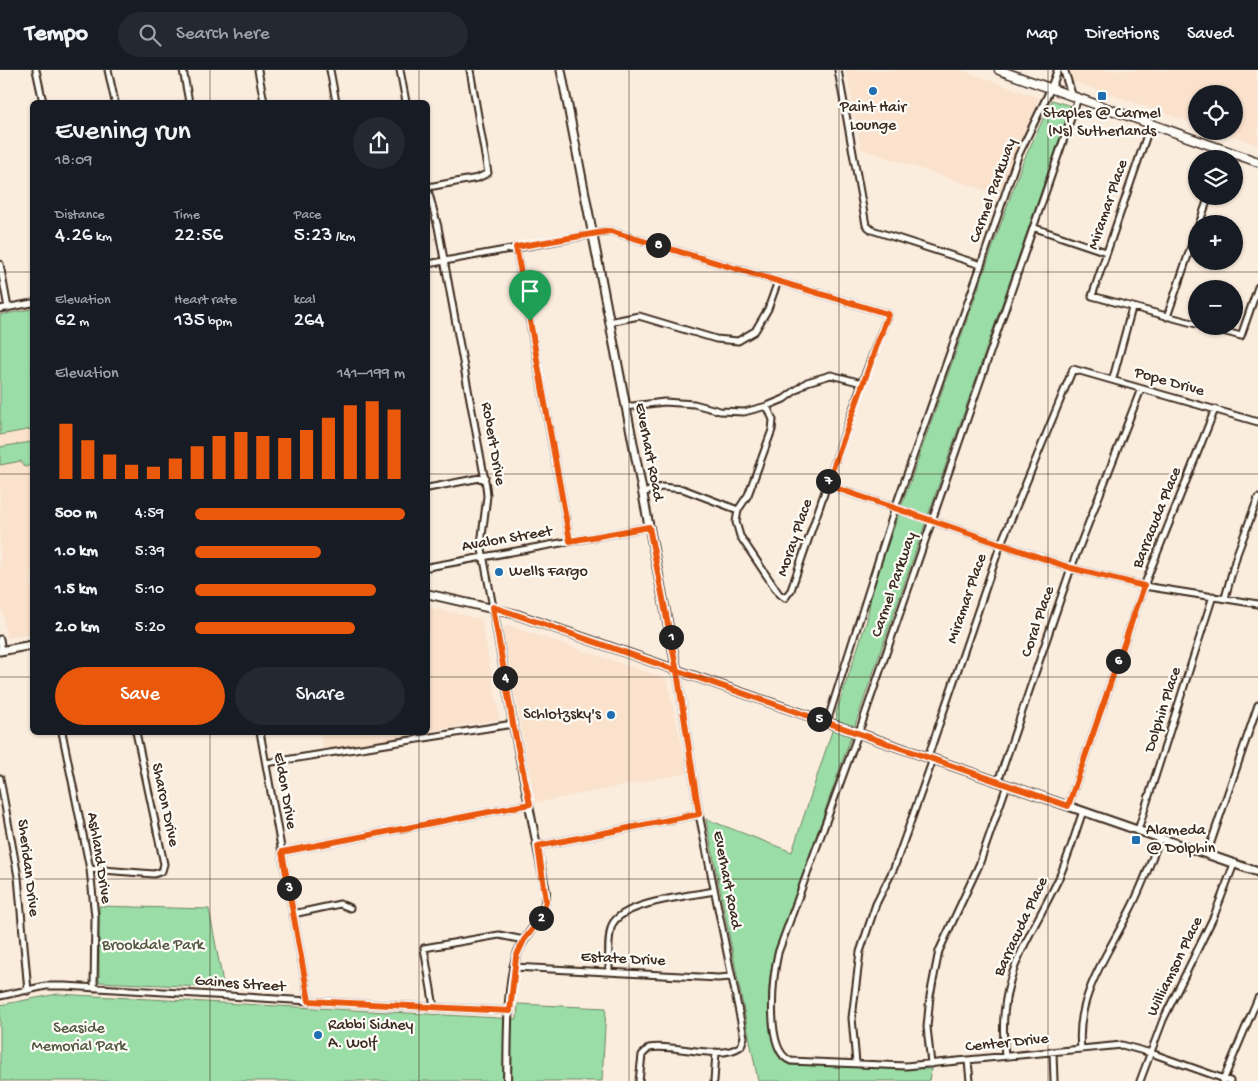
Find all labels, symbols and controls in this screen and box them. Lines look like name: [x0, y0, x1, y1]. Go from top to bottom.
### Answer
search box: [118, 12, 468, 57]
text: Tempo: [25, 20, 88, 49]
icon: search: [136, 21, 164, 49]
text: Search here: [176, 23, 270, 46]
text: Map: [1026, 24, 1058, 45]
text: Directions: [1086, 24, 1159, 45]
text: Saved: [1187, 24, 1233, 45]
marker: Paint Hair Lounge: [867, 85, 879, 97]
map controls: [1188, 85, 1243, 335]
button: locate: [1188, 85, 1243, 140]
marker: Staples @ Carmel (Ns) Sutherlands: [1096, 90, 1108, 102]
place label: Paint Hair Lounge: [839, 99, 907, 136]
place label: Staples @ Carmel (Ns) Sutherlands: [1043, 105, 1161, 142]
text: Evening run: [55, 116, 191, 149]
button: share: [353, 117, 405, 169]
street label: Carmel Parkway: [966, 136, 1022, 246]
button: layers: [1188, 150, 1243, 205]
text: 18:09: [55, 152, 92, 171]
street label: Miramar Place: [1085, 157, 1133, 252]
text: Distance: [55, 207, 104, 224]
text: Time: [174, 207, 200, 224]
text: Pace: [294, 207, 321, 224]
button: +: [1188, 215, 1243, 270]
text: 4.26: [55, 224, 92, 249]
text: 22:56: [174, 224, 223, 249]
text: 5:23: [294, 224, 333, 249]
text: km: [92, 229, 112, 246]
text: /km: [333, 229, 355, 246]
pin: 8: [646, 232, 670, 258]
text: 8: [655, 237, 662, 254]
pin: [509, 270, 551, 321]
icon: arrive: [516, 277, 544, 305]
button: −: [1188, 280, 1243, 335]
text: Elevation: [55, 292, 111, 309]
text: Heart rate: [174, 292, 237, 309]
text: kcal: [294, 292, 316, 309]
text: 62: [55, 309, 76, 334]
text: 135: [174, 309, 205, 334]
text: 264: [294, 309, 325, 334]
text: m: [76, 314, 89, 331]
text: bpm: [205, 314, 232, 331]
street label: Pope Drive: [1131, 364, 1207, 402]
text: Elevation: [55, 365, 119, 384]
text: 141–199 m: [337, 365, 405, 384]
street label: Robert Drive: [475, 401, 509, 488]
street label: Everhart Road: [629, 401, 667, 504]
street label: Barracuda Place: [1129, 464, 1187, 572]
pin: 7: [816, 468, 840, 494]
text: 7: [825, 473, 832, 490]
street label: Moray Place: [774, 496, 818, 579]
text: 500 m: [55, 505, 97, 524]
text: 4:59: [135, 505, 164, 524]
street label: Avalon Street: [460, 522, 555, 557]
street label: Carmel Parkway: [868, 530, 922, 640]
text: 1.0 km: [55, 543, 98, 562]
text: 5:39: [135, 543, 165, 562]
street label: Miramar Place: [944, 551, 992, 646]
place label: Wells Fargo: [509, 563, 588, 582]
marker: Wells Fargo: [493, 566, 505, 578]
text: 1.5 km: [55, 581, 97, 600]
text: 5:10: [135, 581, 164, 600]
street label: Coral Place: [1018, 583, 1060, 660]
text: 2.0 km: [55, 619, 99, 638]
text: 5:20: [135, 619, 165, 638]
pin: 1: [658, 624, 684, 650]
text: 1: [669, 629, 674, 646]
pin: 6: [1106, 648, 1130, 674]
text: 6: [1115, 653, 1122, 670]
street label: Dolphin Place: [1141, 664, 1187, 756]
pin: 4: [492, 666, 518, 690]
button: Save: [55, 667, 225, 725]
button: Share: [235, 667, 405, 725]
text: 4: [502, 670, 509, 687]
place label: Schlotzsky's: [523, 706, 602, 725]
pin: 5: [806, 706, 832, 732]
marker: Schlotzsky's: [605, 709, 617, 721]
text: 5: [816, 711, 823, 728]
street label: Eldon Drive: [268, 751, 300, 832]
street label: Sharon Drive: [146, 761, 182, 849]
street label: Ashland Drive: [81, 811, 115, 906]
street label: Sheridan Drive: [12, 818, 42, 918]
place label: Alameda @ Dolphin: [1146, 822, 1216, 859]
street label: Everhart Road: [707, 829, 745, 932]
marker: Alameda @ Dolphin: [1130, 834, 1142, 846]
street label: Barracuda Place: [990, 874, 1054, 981]
pin: 3: [276, 876, 302, 900]
text: 3: [286, 880, 293, 897]
pin: 2: [528, 906, 554, 930]
text: 2: [538, 910, 545, 927]
street label: Williamson Place: [1144, 913, 1209, 1020]
park label: Brookdale Park: [101, 937, 206, 956]
street label: Estate Drive: [580, 948, 667, 972]
street label: Gaines Street: [194, 972, 287, 998]
place label: Rabbi Sidney A. Wolf: [328, 1017, 414, 1054]
park label: Seaside Memorial Park: [32, 1020, 128, 1057]
marker: Rabbi Sidney A. Wolf: [312, 1029, 324, 1041]
street label: Center Drive: [964, 1030, 1050, 1058]

